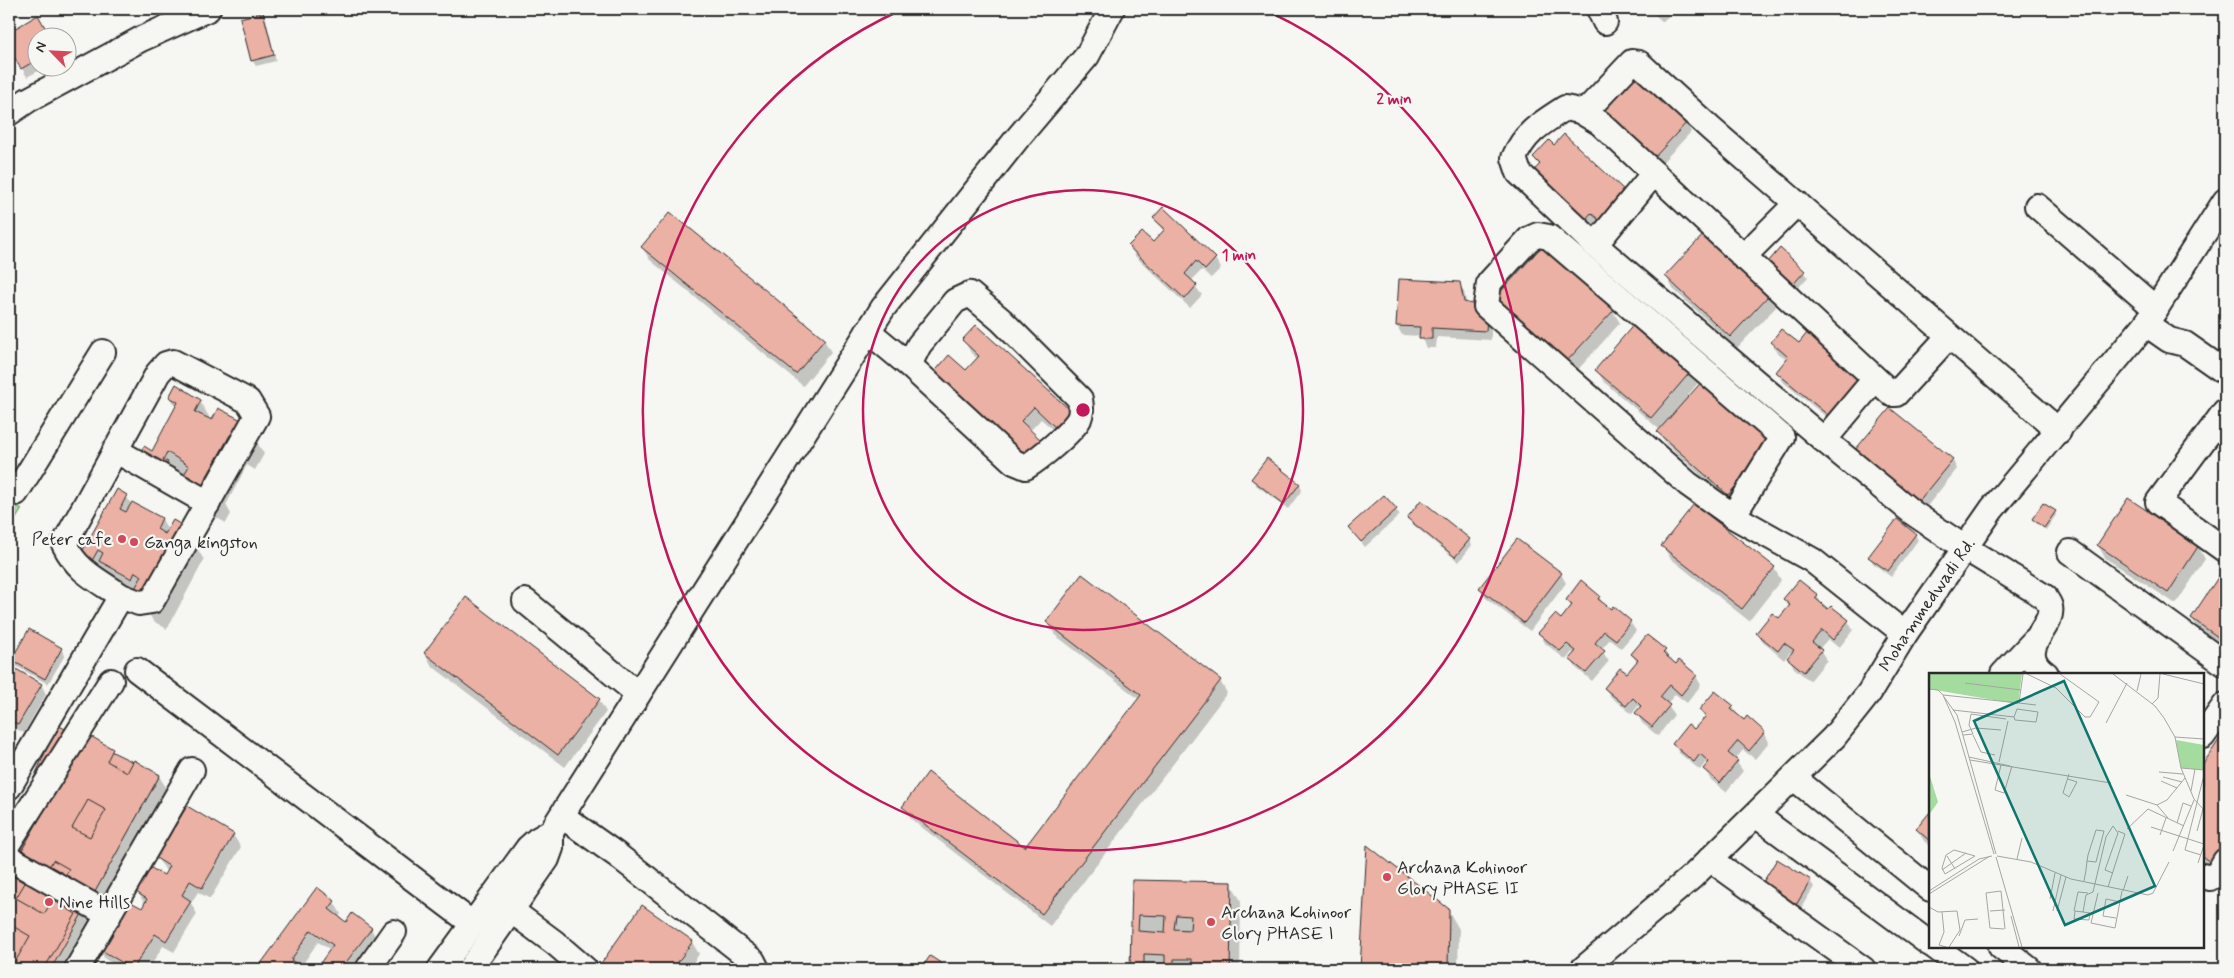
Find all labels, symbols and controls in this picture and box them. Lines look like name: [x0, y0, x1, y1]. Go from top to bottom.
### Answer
north arrow: [28, 28, 78, 78]
text: N: [31, 39, 51, 55]
text: 2 min: [1376, 90, 1412, 110]
text: 1 min: [1222, 246, 1256, 266]
centre of rings: [1074, 401, 1092, 419]
place label: Peter cafe: [32, 528, 112, 552]
place label: Ganga kingston: [144, 531, 258, 556]
marker: Peter cafe: [116, 533, 128, 545]
street label: Mohammedwadi Rd.: [1874, 533, 1981, 676]
marker: Ganga kingston: [128, 536, 140, 548]
inset map: [1929, 673, 2204, 948]
place label: Archana Kohinoor Glory PHASE II: [1397, 856, 1528, 901]
marker: Archana Kohinoor Glory PHASE II: [1381, 871, 1393, 883]
place label: Nine Hills: [59, 891, 130, 915]
marker: Nine Hills: [43, 896, 55, 908]
place label: Archana Kohinoor Glory PHASE I: [1221, 901, 1352, 946]
marker: Archana Kohinoor Glory PHASE I: [1205, 916, 1217, 928]

